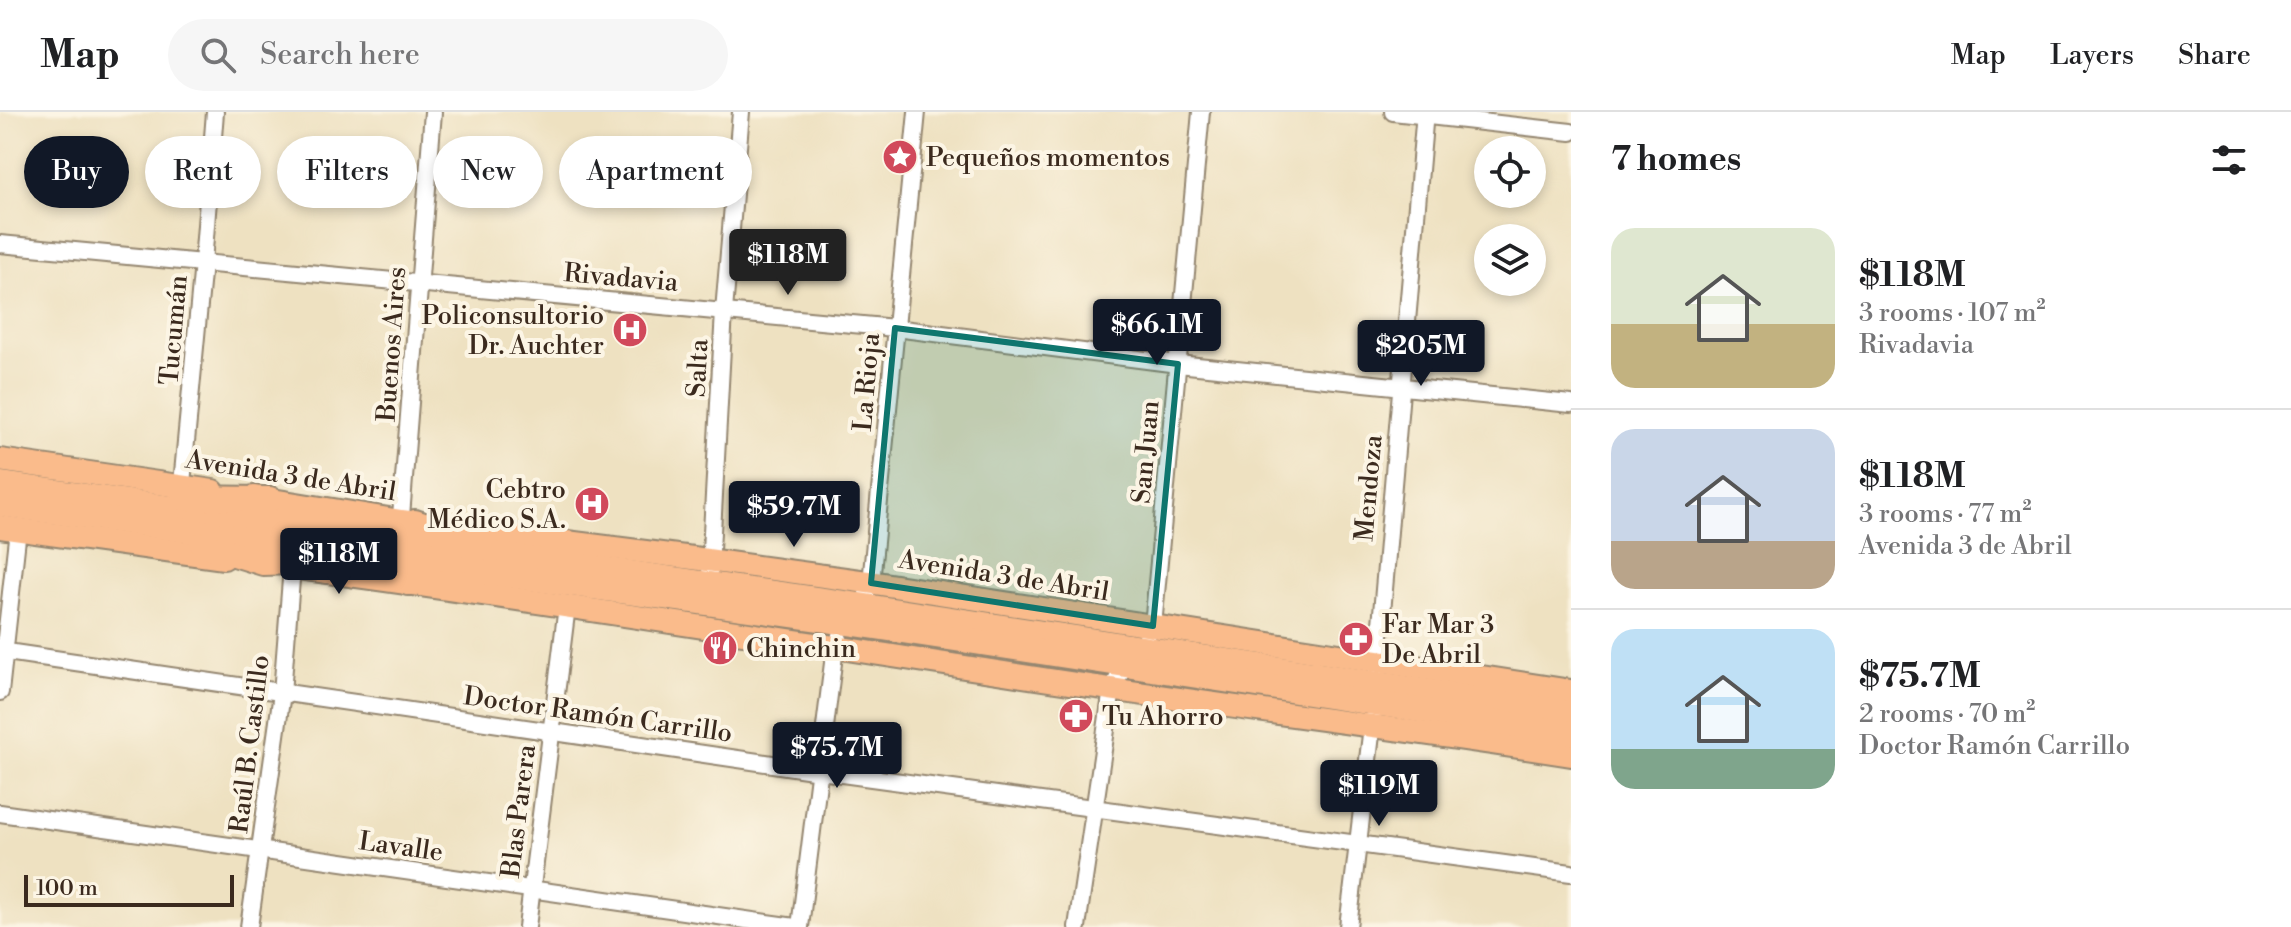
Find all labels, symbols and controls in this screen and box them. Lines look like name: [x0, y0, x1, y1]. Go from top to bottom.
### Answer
search box: [168, 19, 728, 91]
text: Map: [40, 32, 120, 79]
icon: search: [196, 33, 240, 77]
text: Search here: [260, 36, 420, 74]
text: Map: [1951, 38, 2006, 73]
text: Layers: [2050, 38, 2134, 73]
text: Share: [2178, 38, 2251, 73]
chip: Buy: [24, 136, 129, 208]
chip: Rent: [145, 136, 261, 208]
chip: Filters: [277, 136, 417, 208]
chip: New: [433, 136, 543, 208]
chip: Apartment: [559, 136, 752, 208]
map controls: [1474, 136, 1546, 296]
button: locate: [1474, 136, 1546, 208]
place icon: Pequeños momentos: [881, 138, 919, 176]
icon: filters: [2207, 138, 2251, 182]
text: 7 homes: [1611, 139, 1741, 181]
place label: Pequeños momentos: [926, 142, 1170, 174]
button: layers: [1474, 224, 1546, 296]
pin: $118M: [732, 229, 844, 297]
text: $118M: [747, 239, 829, 271]
text: $118M: [1859, 255, 1966, 297]
street label: Rivadavia: [562, 257, 680, 299]
icon: home: [1675, 260, 1771, 356]
street label: Buenos Aires: [371, 266, 413, 424]
street label: Tucumán: [153, 274, 195, 386]
text: 3 rooms · 107 m²: [1859, 297, 2046, 329]
pin: $66.1M: [1092, 299, 1222, 367]
place label: Policonsultorio Dr. Auchter: [422, 300, 604, 362]
text: $66.1M: [1111, 309, 1203, 341]
hospital icon: Policonsultorio Dr. Auchter: [611, 311, 649, 349]
pin: $205M: [1365, 320, 1477, 388]
text: Rivadavia: [1859, 329, 1974, 361]
text: $205M: [1376, 330, 1466, 362]
street label: La Rioja: [847, 331, 887, 433]
street label: Salta: [680, 337, 716, 398]
street label: San Juan: [1126, 399, 1166, 505]
street label: Mendoza: [1348, 433, 1390, 543]
street label: Avenida 3 de Abril: [182, 443, 399, 508]
text: $118M: [1859, 456, 1966, 498]
icon: home: [1675, 461, 1771, 557]
place label: Cebtro Médico S.A.: [428, 474, 566, 536]
pin: $59.7M: [729, 481, 859, 549]
hospital icon: Cebtro Médico S.A.: [573, 485, 611, 523]
text: $59.7M: [747, 491, 841, 523]
text: 3 rooms · 77 m²: [1859, 498, 2031, 530]
pin: $118M: [283, 528, 395, 596]
text: Avenida 3 de Abril: [1859, 530, 2072, 562]
text: $118M: [298, 538, 380, 570]
street label: Avenida 3 de Abril: [895, 543, 1112, 608]
place label: Far Mar 3 De Abril: [1382, 609, 1494, 671]
pharmacy icon: Far Mar 3 De Abril: [1337, 620, 1375, 658]
restaurant icon: Chinchin: [701, 629, 739, 667]
place label: Chinchin: [746, 633, 856, 665]
street label: Raúl B. Castillo: [223, 653, 277, 835]
text: $75.7M: [1859, 656, 1980, 698]
icon: home: [1675, 661, 1771, 757]
street label: Doctor Ramón Carrillo: [461, 680, 734, 750]
pharmacy icon: Tu Ahorro: [1057, 697, 1095, 735]
text: 2 rooms · 70 m²: [1859, 698, 2035, 730]
place label: Tu Ahorro: [1102, 701, 1224, 733]
pin: $75.7M: [772, 722, 902, 790]
text: Doctor Ramón Carrillo: [1859, 730, 2130, 762]
text: $75.7M: [791, 732, 883, 764]
street label: Blas Parera: [495, 742, 543, 881]
pin: $119M: [1323, 760, 1435, 828]
text: $119M: [1338, 770, 1420, 802]
street label: Lavalle: [357, 825, 445, 869]
scale bar: [24, 871, 234, 907]
text: 100 m: [36, 875, 98, 902]

